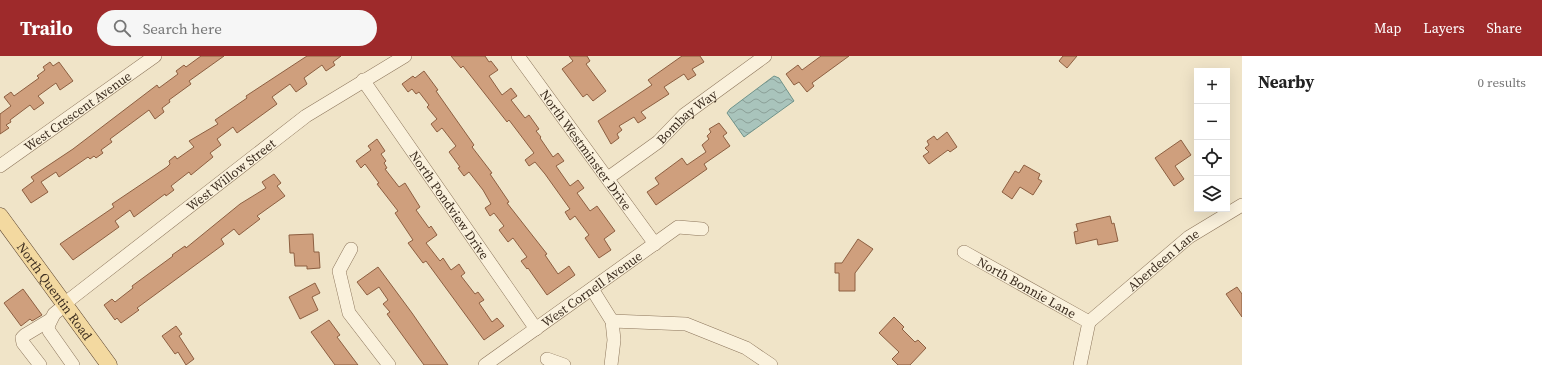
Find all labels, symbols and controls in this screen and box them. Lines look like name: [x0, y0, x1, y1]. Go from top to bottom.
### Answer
search box: [97, 10, 377, 46]
text: Trailo: [20, 15, 73, 41]
icon: search: [111, 17, 133, 39]
text: Search here: [143, 18, 222, 39]
text: Map: [1374, 18, 1401, 38]
text: Layers: [1423, 18, 1465, 38]
text: Share: [1487, 18, 1522, 38]
street label: West Crescent Avenue: [21, 67, 135, 155]
map controls: [1194, 68, 1230, 212]
button: +: [1194, 68, 1230, 104]
text: Nearby: [1258, 70, 1314, 94]
text: 0 results: [1478, 74, 1526, 91]
street label: North Westminster Drive: [536, 86, 636, 214]
street label: Bombay Way: [653, 86, 721, 148]
button: −: [1194, 104, 1230, 140]
street label: West Willow Street: [183, 135, 280, 215]
button: locate: [1194, 140, 1230, 176]
street label: North Pondview Drive: [406, 148, 493, 263]
button: layers: [1194, 176, 1230, 212]
street label: Aberdeen Lane: [1124, 225, 1203, 295]
street label: North Quentin Road: [13, 239, 96, 344]
street label: West Cornell Avenue: [538, 247, 646, 331]
street label: North Bonnie Lane: [974, 253, 1079, 322]

